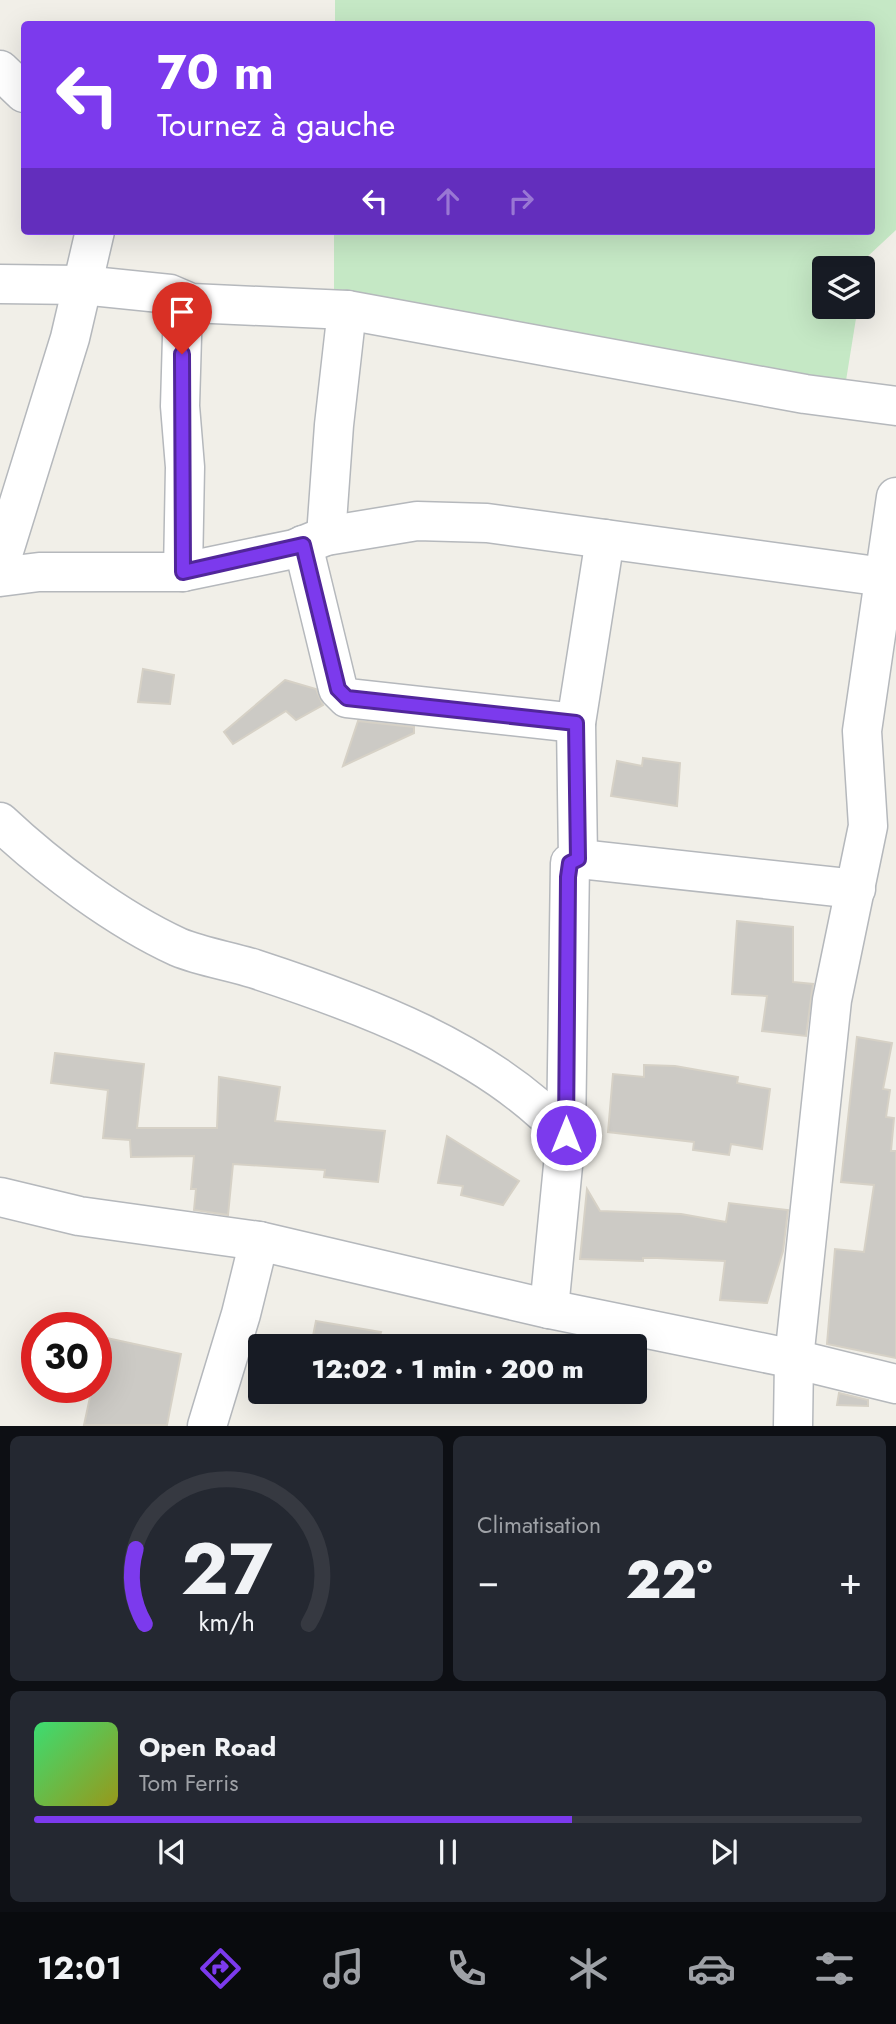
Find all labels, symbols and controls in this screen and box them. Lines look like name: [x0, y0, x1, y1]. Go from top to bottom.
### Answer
text: 70 m: [157, 37, 274, 107]
icon: left: [42, 49, 133, 140]
text: Tournez à gauche: [157, 102, 395, 148]
icon: left: [356, 182, 394, 220]
icon: ahead: [429, 182, 467, 220]
icon: right: [502, 182, 540, 220]
map controls: [812, 256, 875, 319]
button: layers: [812, 256, 875, 319]
pin: [152, 282, 212, 354]
icon: arrive: [163, 293, 201, 331]
position arrow: [529, 1098, 603, 1172]
speed limit sign: 30: [21, 1312, 112, 1403]
text: 12:02 · 1 min · 200 m: [311, 1350, 584, 1388]
text: Climatisation: [477, 1508, 601, 1542]
text: 27: [181, 1517, 272, 1622]
text: 22°: [626, 1542, 712, 1618]
text: −: [477, 1553, 499, 1608]
text: +: [839, 1553, 862, 1608]
text: km/h: [198, 1604, 255, 1640]
text: Open Road: [139, 1728, 276, 1766]
text: Tom Ferris: [139, 1766, 238, 1800]
icon: previous: [153, 1833, 191, 1871]
icon: pause: [429, 1833, 467, 1871]
icon: next: [705, 1833, 743, 1871]
icon: directions: [196, 1944, 245, 1993]
icon: music: [319, 1944, 368, 1993]
icon: phone: [442, 1944, 491, 1993]
icon: climate: [564, 1944, 613, 1993]
icon: car: [687, 1944, 736, 1993]
icon: filters: [810, 1944, 859, 1993]
text: 12:01: [37, 1945, 122, 1991]

